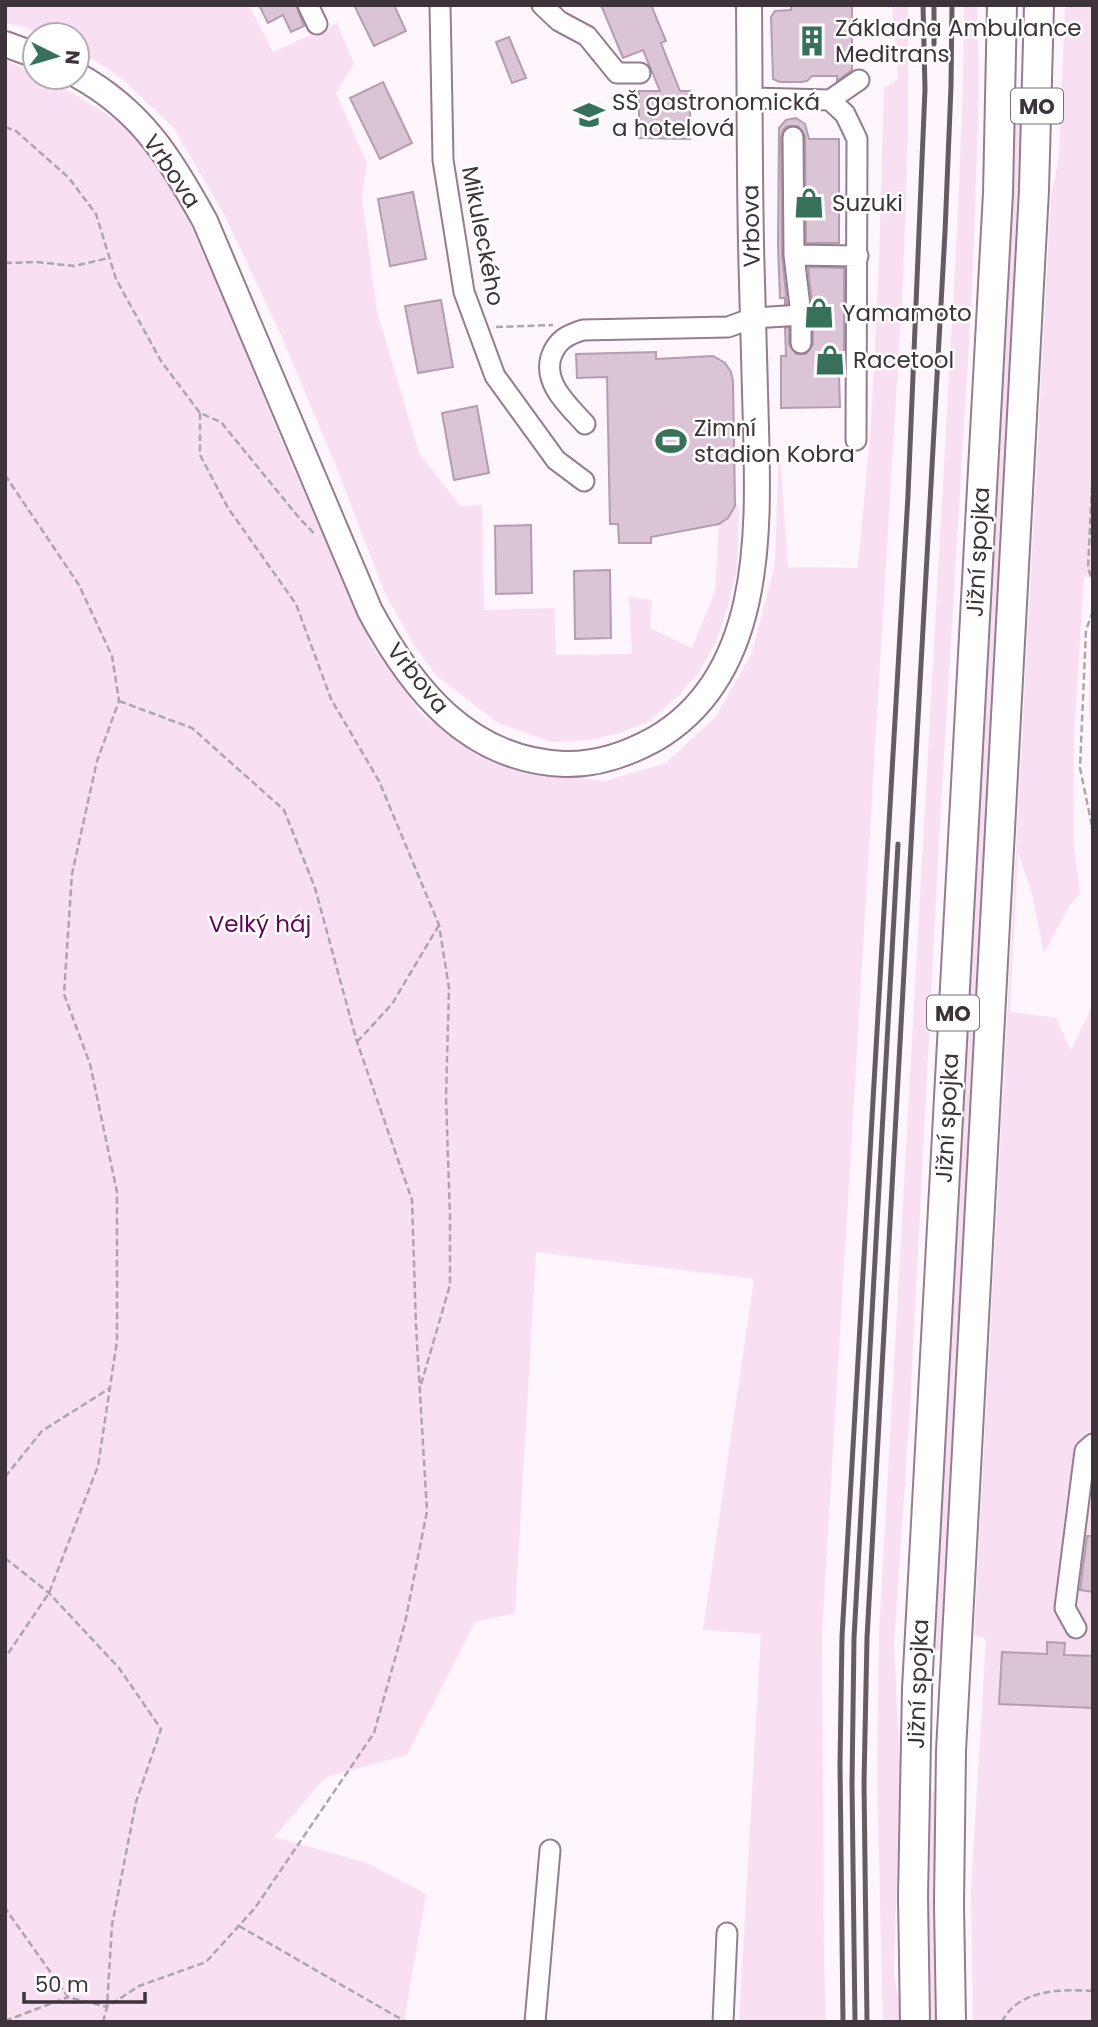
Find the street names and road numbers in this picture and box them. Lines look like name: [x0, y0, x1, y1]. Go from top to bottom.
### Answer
road number: MO: [1011, 88, 1063, 124]
street label: Vrbova: [136, 128, 208, 214]
street label: Mikuleckého: [454, 164, 512, 308]
street label: Vrbova: [734, 184, 768, 268]
street label: Jižní spojka: [959, 486, 997, 618]
street label: Vrbova: [379, 636, 457, 720]
road number: MO: [927, 996, 979, 1030]
street label: Jižní spojka: [928, 1052, 966, 1184]
street label: Jižní spojka: [900, 1618, 936, 1750]

